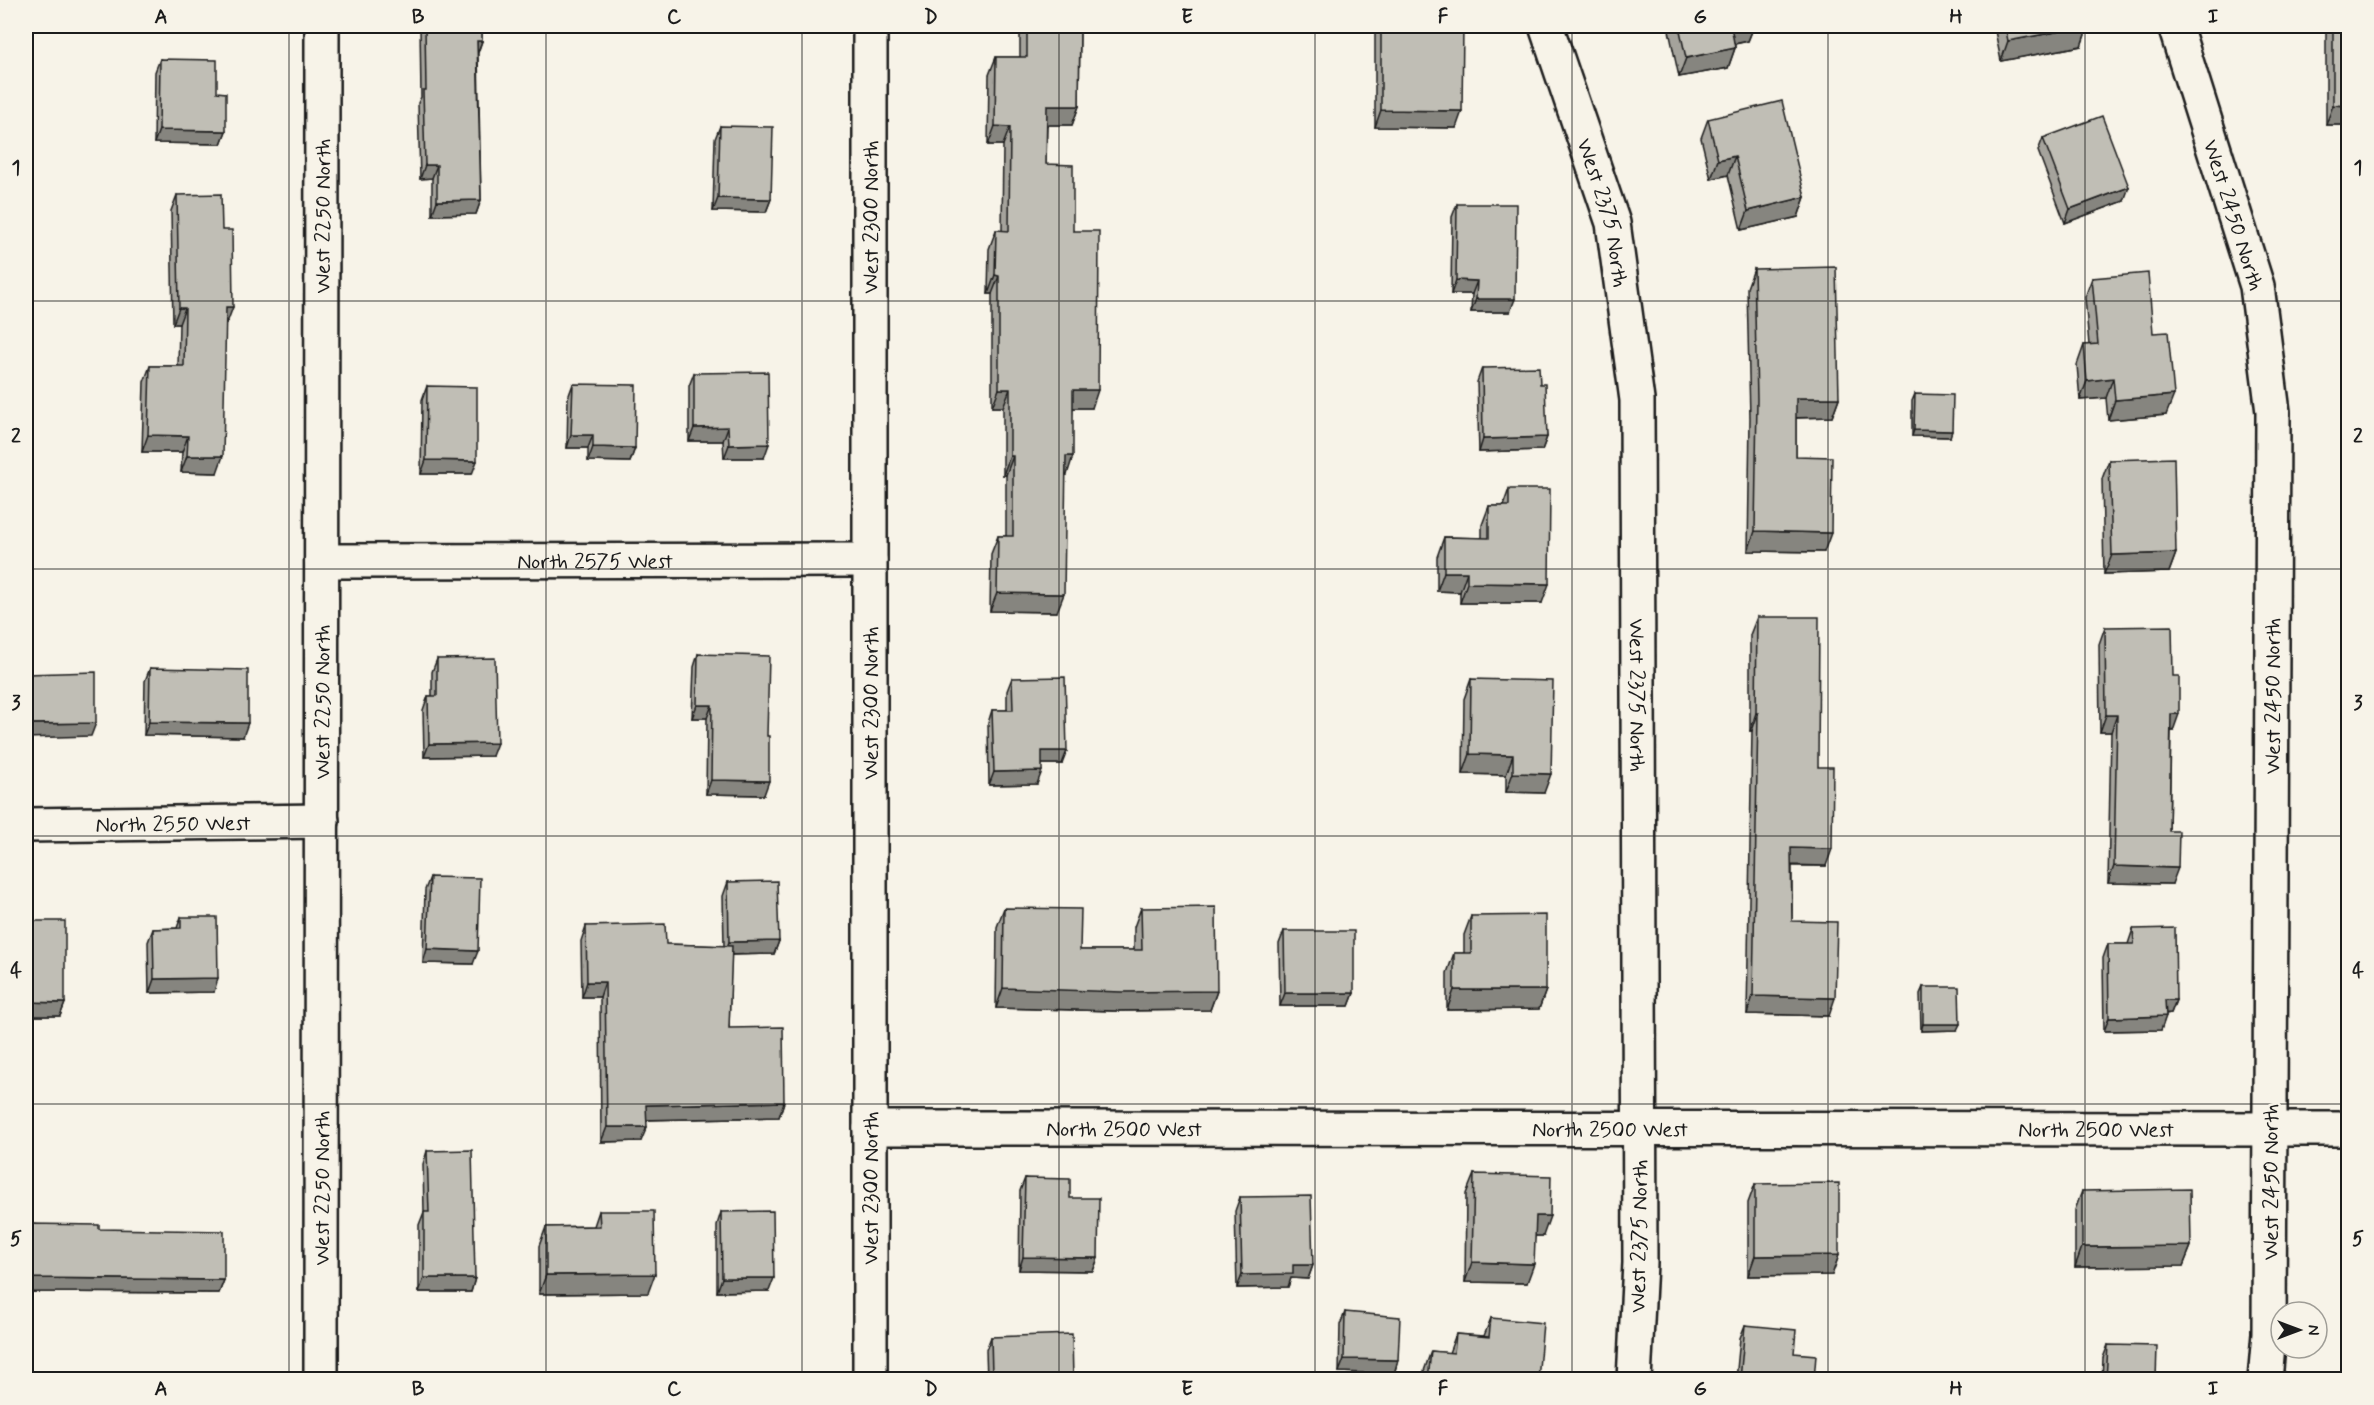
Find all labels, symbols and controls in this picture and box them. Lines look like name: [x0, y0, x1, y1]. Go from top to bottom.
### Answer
text: A: [154, 4, 168, 31]
text: B: [412, 4, 425, 31]
text: C: [667, 4, 682, 31]
text: D: [924, 4, 938, 31]
text: E: [1181, 4, 1193, 31]
text: F: [1438, 4, 1449, 31]
text: G: [1693, 4, 1707, 31]
text: H: [1949, 4, 1963, 31]
text: I: [2208, 4, 2218, 31]
street label: West 2375 North: [1569, 135, 1634, 289]
street label: West 2450 North: [2196, 136, 2270, 294]
street label: West 2250 North: [310, 138, 338, 294]
street label: West 2300 North: [858, 140, 886, 294]
text: 1: [12, 155, 20, 182]
text: 1: [2354, 155, 2362, 182]
text: 2: [11, 423, 21, 450]
text: 2: [2353, 423, 2363, 450]
street label: North 2575 West: [517, 548, 673, 577]
street label: West 2375 North: [1622, 618, 1650, 772]
street label: West 2450 North: [2260, 618, 2288, 774]
street label: West 2250 North: [309, 624, 338, 780]
street label: West 2300 North: [858, 626, 886, 780]
text: 3: [11, 690, 21, 717]
text: 3: [2353, 690, 2363, 717]
street label: North 2550 West: [95, 810, 251, 840]
text: 4: [10, 958, 22, 985]
text: 4: [2352, 958, 2364, 985]
street label: West 2450 North: [2258, 1104, 2286, 1260]
street label: West 2250 North: [309, 1110, 337, 1266]
street label: West 2300 North: [858, 1111, 886, 1265]
street label: North 2500 West: [1046, 1116, 1202, 1144]
street label: North 2500 West: [1532, 1116, 1688, 1145]
street label: North 2500 West: [2018, 1117, 2174, 1145]
street label: West 2375 North: [1625, 1159, 1655, 1313]
text: 5: [10, 1226, 22, 1253]
text: 5: [2352, 1226, 2364, 1253]
north arrow: [2269, 1300, 2329, 1360]
text: N: [2302, 1325, 2323, 1335]
text: A: [154, 1376, 168, 1403]
text: B: [412, 1376, 425, 1403]
text: C: [667, 1376, 682, 1403]
text: D: [924, 1376, 938, 1403]
text: E: [1181, 1376, 1193, 1403]
text: F: [1438, 1376, 1449, 1403]
text: G: [1693, 1376, 1707, 1403]
text: H: [1949, 1376, 1963, 1403]
text: I: [2208, 1376, 2218, 1403]

